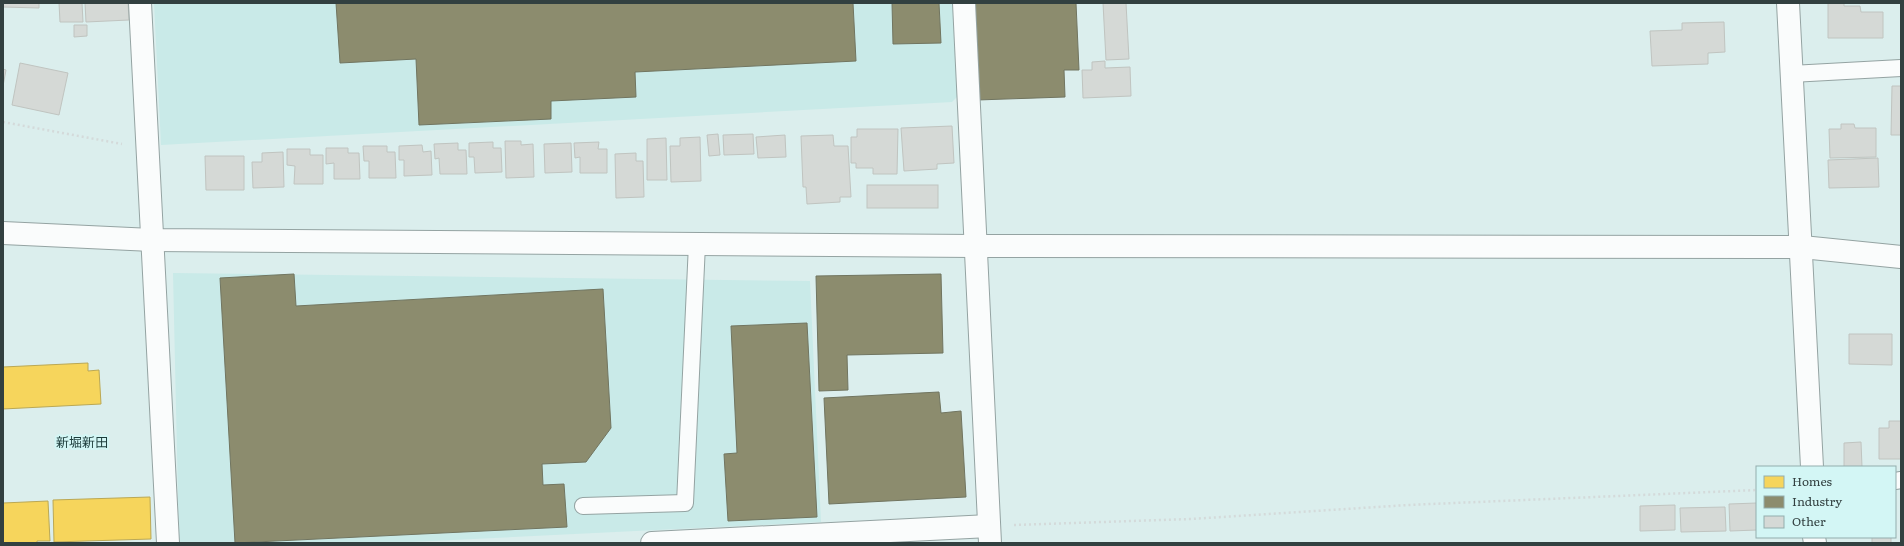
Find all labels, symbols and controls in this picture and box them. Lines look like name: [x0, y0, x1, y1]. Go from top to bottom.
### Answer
district label: 新堀新田: [56, 432, 108, 451]
legend: [1756, 466, 1896, 538]
text: Homes: [1792, 472, 1832, 490]
text: Industry: [1792, 492, 1842, 510]
text: Other: [1792, 512, 1826, 530]

